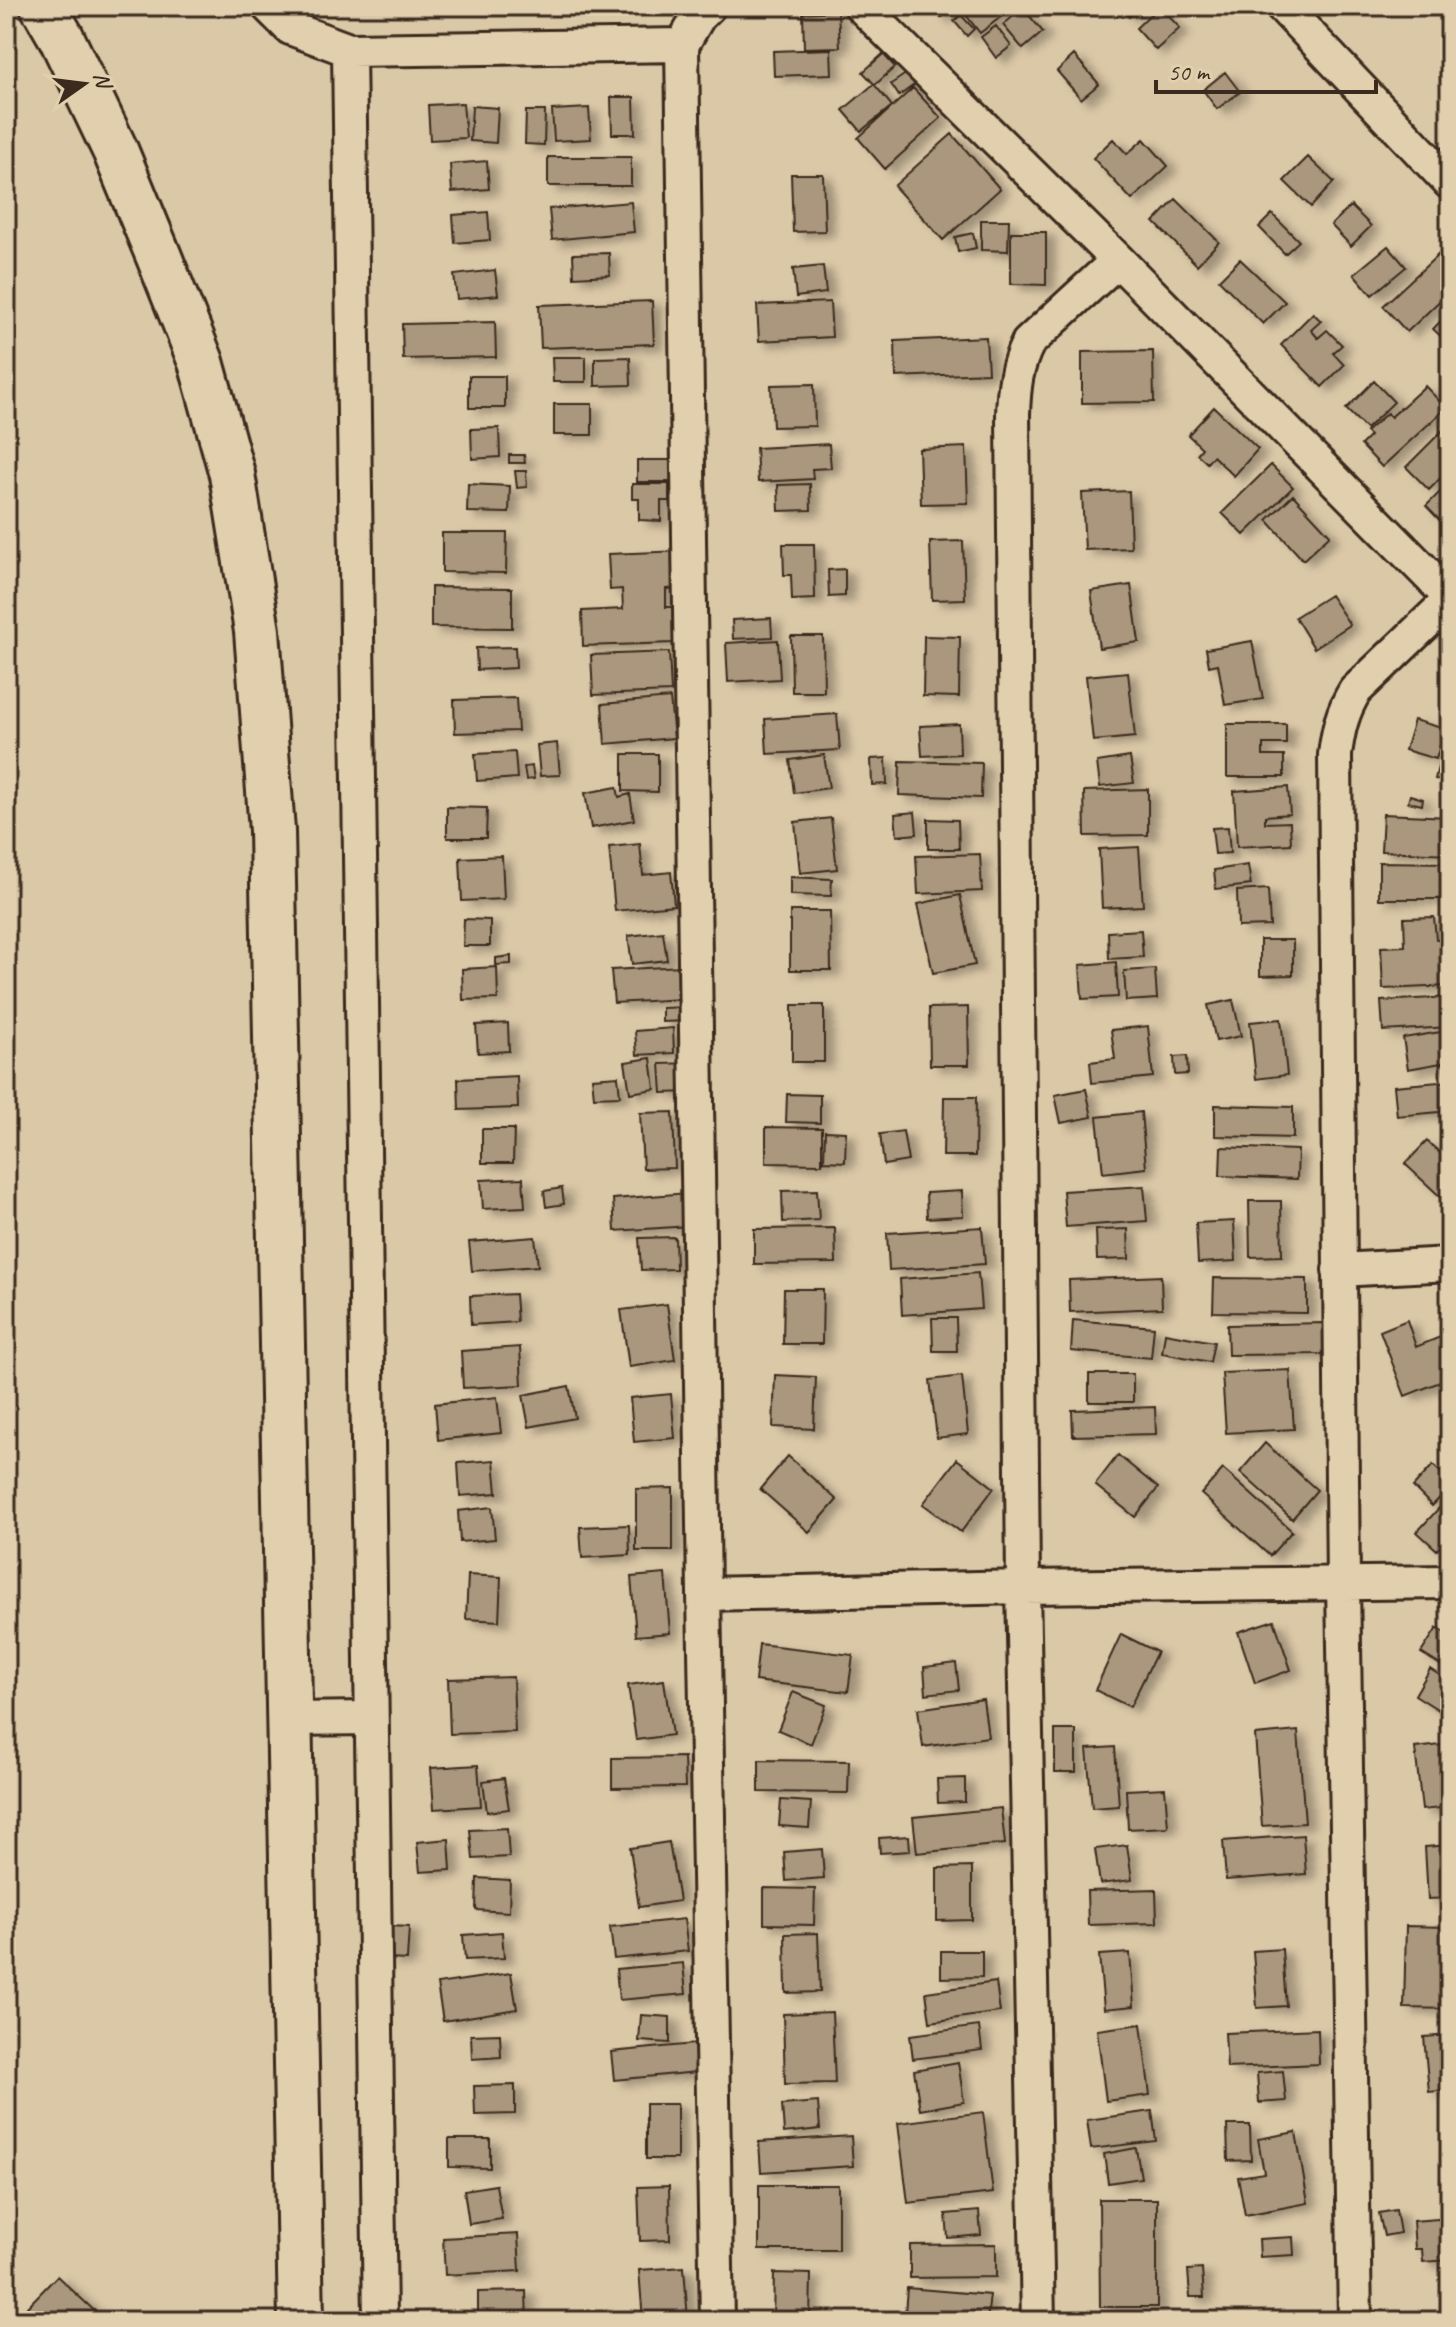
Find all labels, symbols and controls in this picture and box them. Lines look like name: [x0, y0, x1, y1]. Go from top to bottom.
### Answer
north arrow: [44, 44, 124, 124]
scale bar: [1156, 44, 1376, 94]
text: 50 m: [1168, 57, 1211, 87]
text: N: [87, 69, 118, 93]

